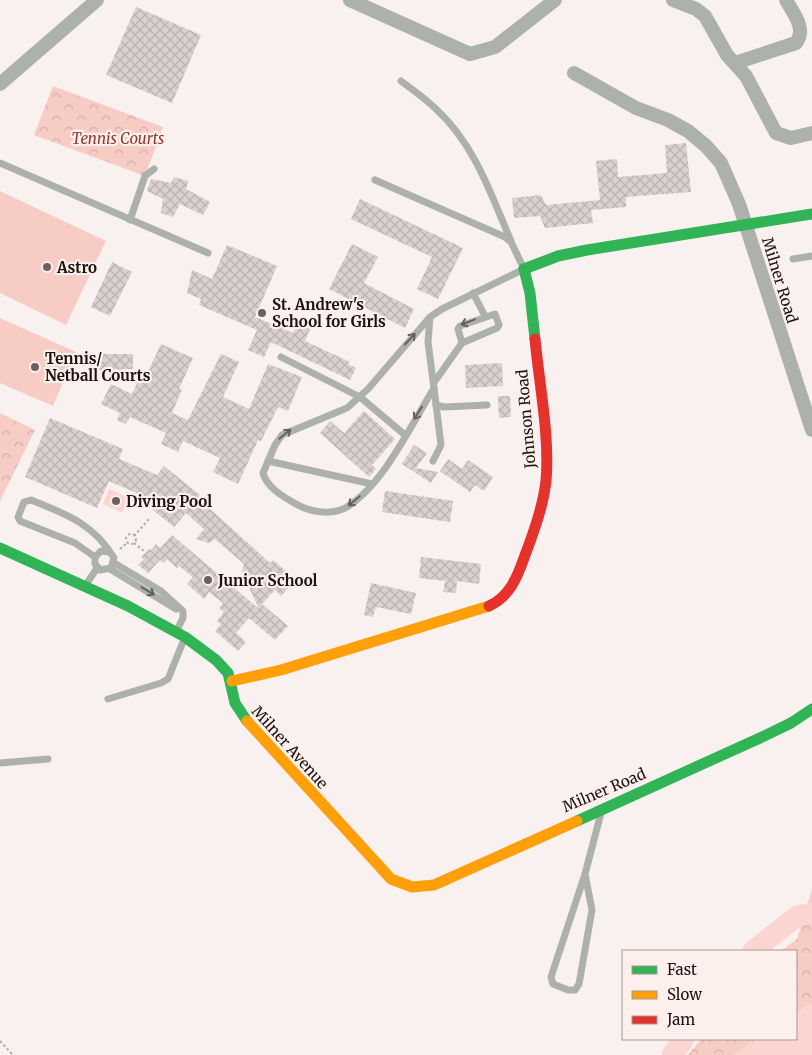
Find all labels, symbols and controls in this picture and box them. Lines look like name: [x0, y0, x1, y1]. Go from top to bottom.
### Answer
park label: Tennis Courts: [72, 129, 164, 148]
street label: Milner Road: [758, 235, 802, 325]
place label: Astro: [56, 258, 97, 277]
marker: Astro: [41, 261, 53, 273]
place label: St. Andrew's School for Girls: [272, 295, 386, 331]
marker: St. Andrew's School for Girls: [256, 307, 268, 319]
one-way arrow: [461, 318, 476, 327]
one-way arrow: [404, 332, 416, 345]
place label: Tennis/ Netball Courts: [45, 349, 151, 385]
marker: Tennis/ Netball Courts: [29, 361, 41, 373]
street label: Johnson Road: [512, 369, 540, 470]
one-way arrow: [413, 406, 423, 420]
one-way arrow: [278, 429, 291, 440]
place label: Diving Pool: [126, 492, 212, 511]
marker: Diving Pool: [110, 495, 122, 507]
one-way arrow: [348, 495, 361, 506]
place label: Junior School: [217, 571, 318, 590]
marker: Junior School: [202, 574, 214, 586]
one-way arrow: [140, 587, 154, 597]
street label: Milner Avenue: [248, 702, 332, 793]
street label: Milner Road: [559, 764, 649, 816]
legend: [622, 950, 797, 1040]
text: Fast: [667, 960, 697, 979]
text: Slow: [667, 985, 702, 1004]
text: Jam: [666, 1010, 695, 1029]

